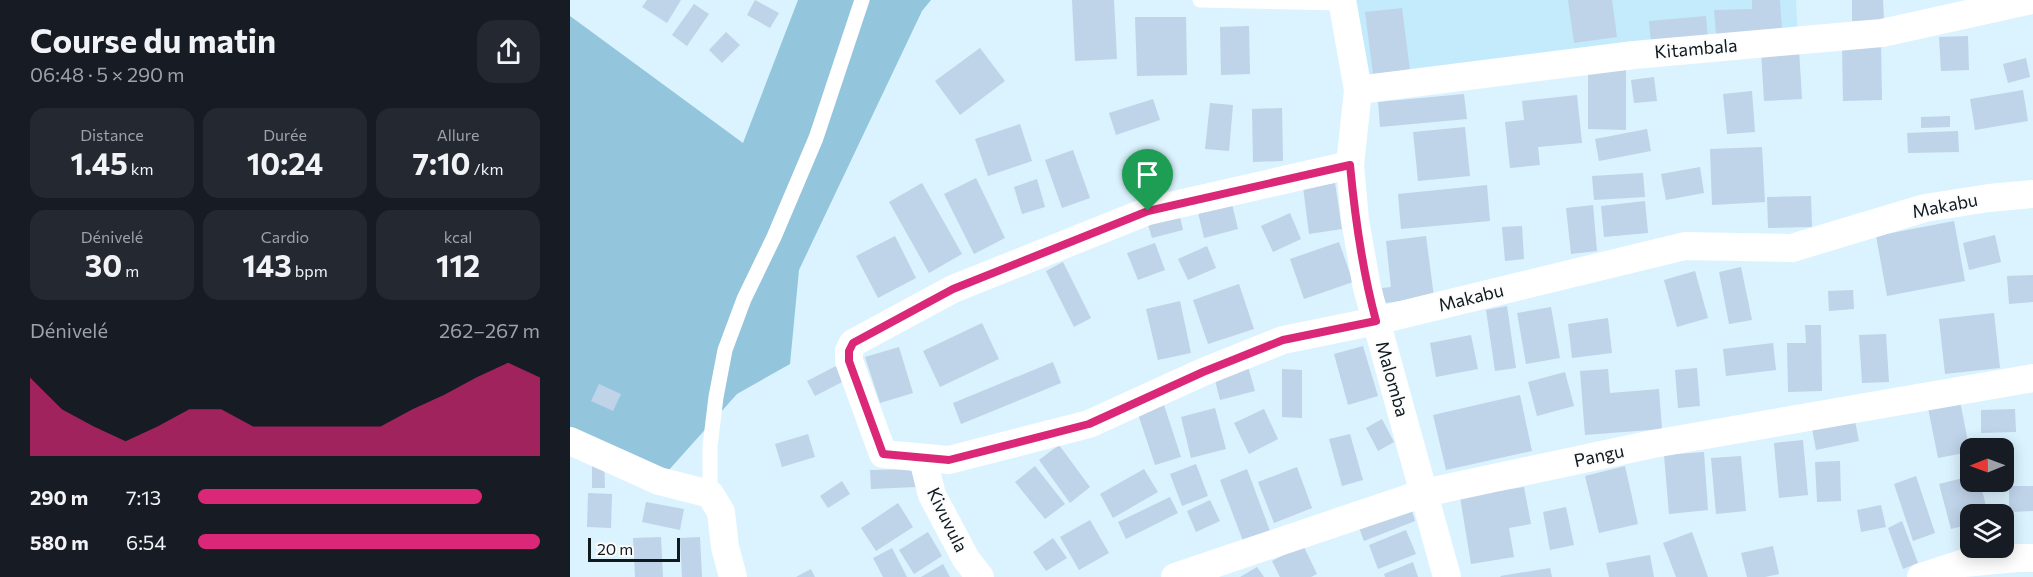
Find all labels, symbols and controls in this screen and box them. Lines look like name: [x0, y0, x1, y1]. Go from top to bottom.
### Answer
text: Course du matin: [30, 19, 276, 60]
button: share: [477, 20, 540, 83]
street label: Kitambala: [1653, 33, 1738, 63]
text: 06:48 · 5 × 290 m: [30, 62, 184, 86]
text: Distance: [80, 125, 144, 144]
text: Durée: [263, 125, 307, 144]
text: Allure: [437, 125, 479, 144]
text: 1.45: [71, 144, 128, 181]
text: 10:24: [247, 144, 323, 181]
text: 7:10: [413, 144, 471, 181]
pin: [1122, 149, 1173, 211]
icon: arrive: [1131, 158, 1164, 191]
text: km: [128, 159, 153, 178]
text: /km: [471, 159, 503, 178]
street label: Makabu: [1910, 188, 1979, 222]
text: Dénivelé: [81, 227, 143, 246]
text: Cardio: [261, 227, 309, 246]
text: kcal: [444, 227, 472, 246]
text: 30: [85, 246, 122, 283]
text: 143: [242, 246, 292, 283]
text: 112: [436, 246, 480, 283]
text: m: [122, 261, 139, 280]
text: bpm: [292, 261, 328, 280]
street label: Makabu: [1436, 278, 1506, 316]
text: Dénivelé: [30, 318, 108, 342]
text: 262–267 m: [439, 318, 540, 342]
street label: Malomba: [1372, 338, 1414, 419]
north arrow: [1960, 438, 2014, 492]
map controls: [1960, 438, 2014, 558]
street label: Pangu: [1572, 439, 1626, 471]
street label: Kivuvula: [923, 484, 973, 556]
text: 290 m: [30, 485, 88, 509]
text: 7:13: [126, 485, 161, 509]
button: layers: [1960, 504, 2014, 558]
text: 580 m: [30, 530, 89, 554]
text: 6:54: [126, 530, 166, 554]
scale bar: [588, 535, 680, 562]
text: 20 m: [597, 539, 633, 558]

